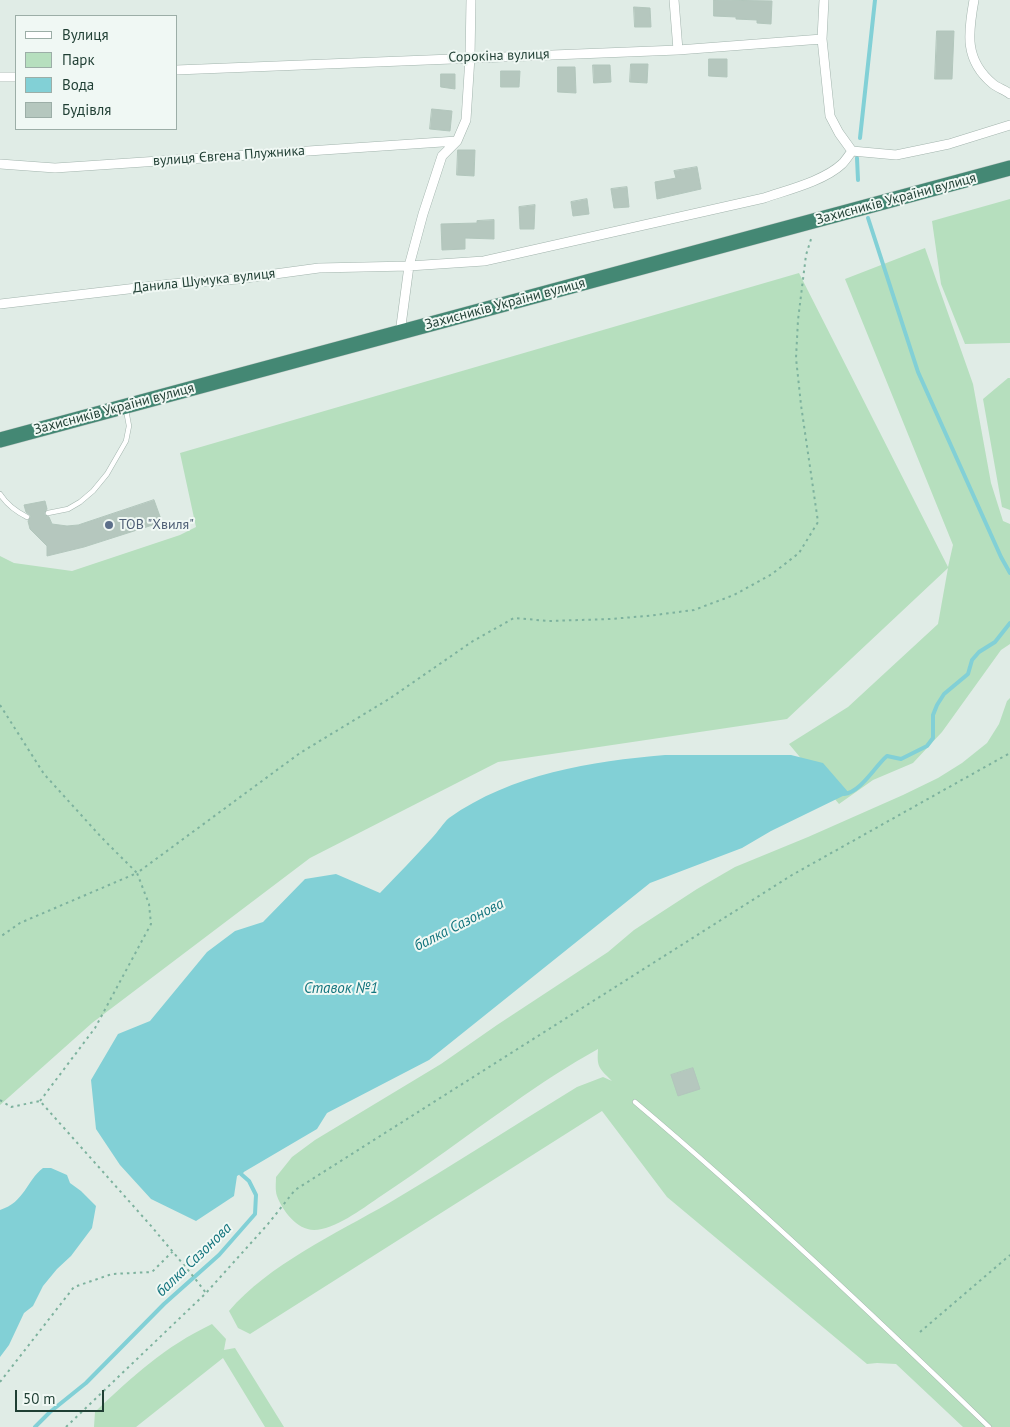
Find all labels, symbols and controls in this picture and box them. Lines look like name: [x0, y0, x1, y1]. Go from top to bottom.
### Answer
legend: [15, 15, 178, 130]
text: Вулиця: [62, 25, 109, 44]
street label: Сорокіна вулиця: [448, 46, 550, 66]
text: Парк: [62, 50, 95, 69]
text: Вода: [62, 75, 94, 94]
text: Будівля: [62, 100, 111, 119]
street label: вулиця Євгена Плужника: [152, 142, 306, 170]
street label: Захисників України вулиця: [814, 169, 978, 229]
street label: Данила Шумука вулиця: [132, 265, 276, 297]
street label: Захисників України вулиця: [423, 274, 587, 334]
street label: Захисників України вулиця: [32, 379, 196, 439]
place label: ТОВ "Хвиля": [119, 517, 194, 533]
marker: ТОВ "Хвиля": [103, 519, 115, 531]
water label: балка Сазонова: [411, 895, 507, 955]
water label: Ставок №1: [304, 980, 378, 998]
water label: балка Сазонова: [152, 1219, 236, 1301]
scale bar: [18, 1380, 106, 1412]
text: 50 m: [23, 1389, 56, 1408]

